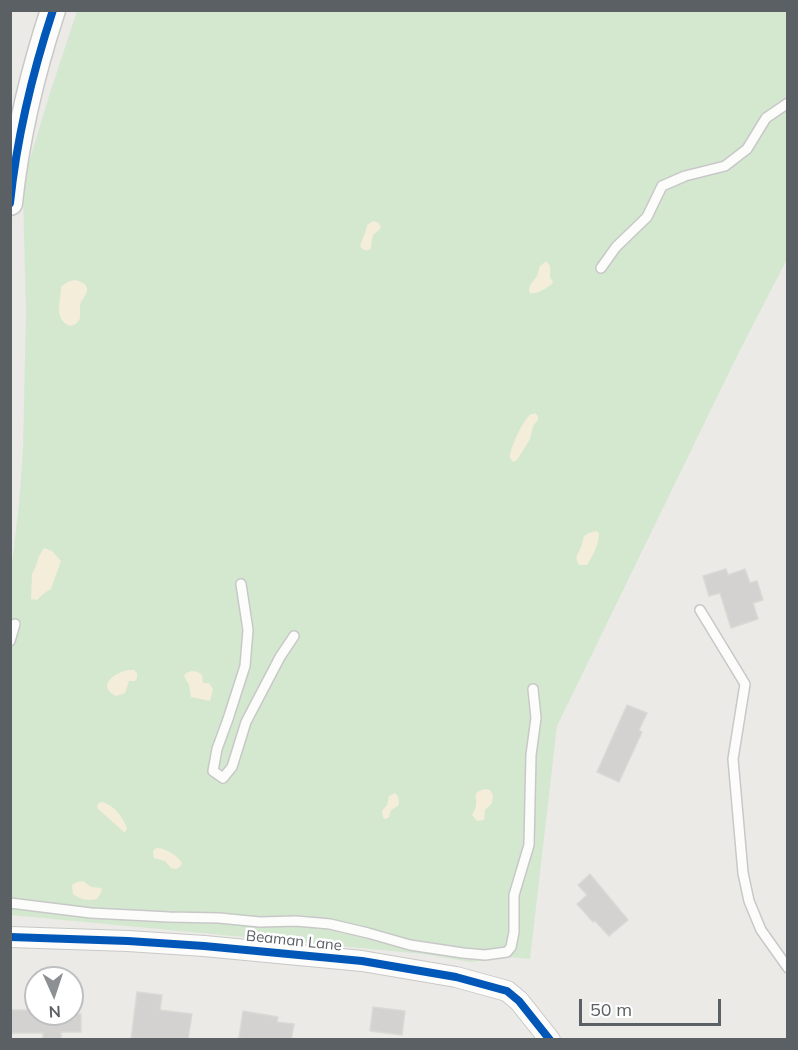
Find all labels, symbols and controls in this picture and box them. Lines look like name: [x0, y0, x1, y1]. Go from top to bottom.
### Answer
street label: Beaman Lane: [245, 927, 343, 955]
north arrow: [24, 966, 84, 1026]
scale bar: [582, 987, 724, 1025]
text: 50 m: [590, 998, 632, 1021]
text: N: [48, 1002, 61, 1022]

